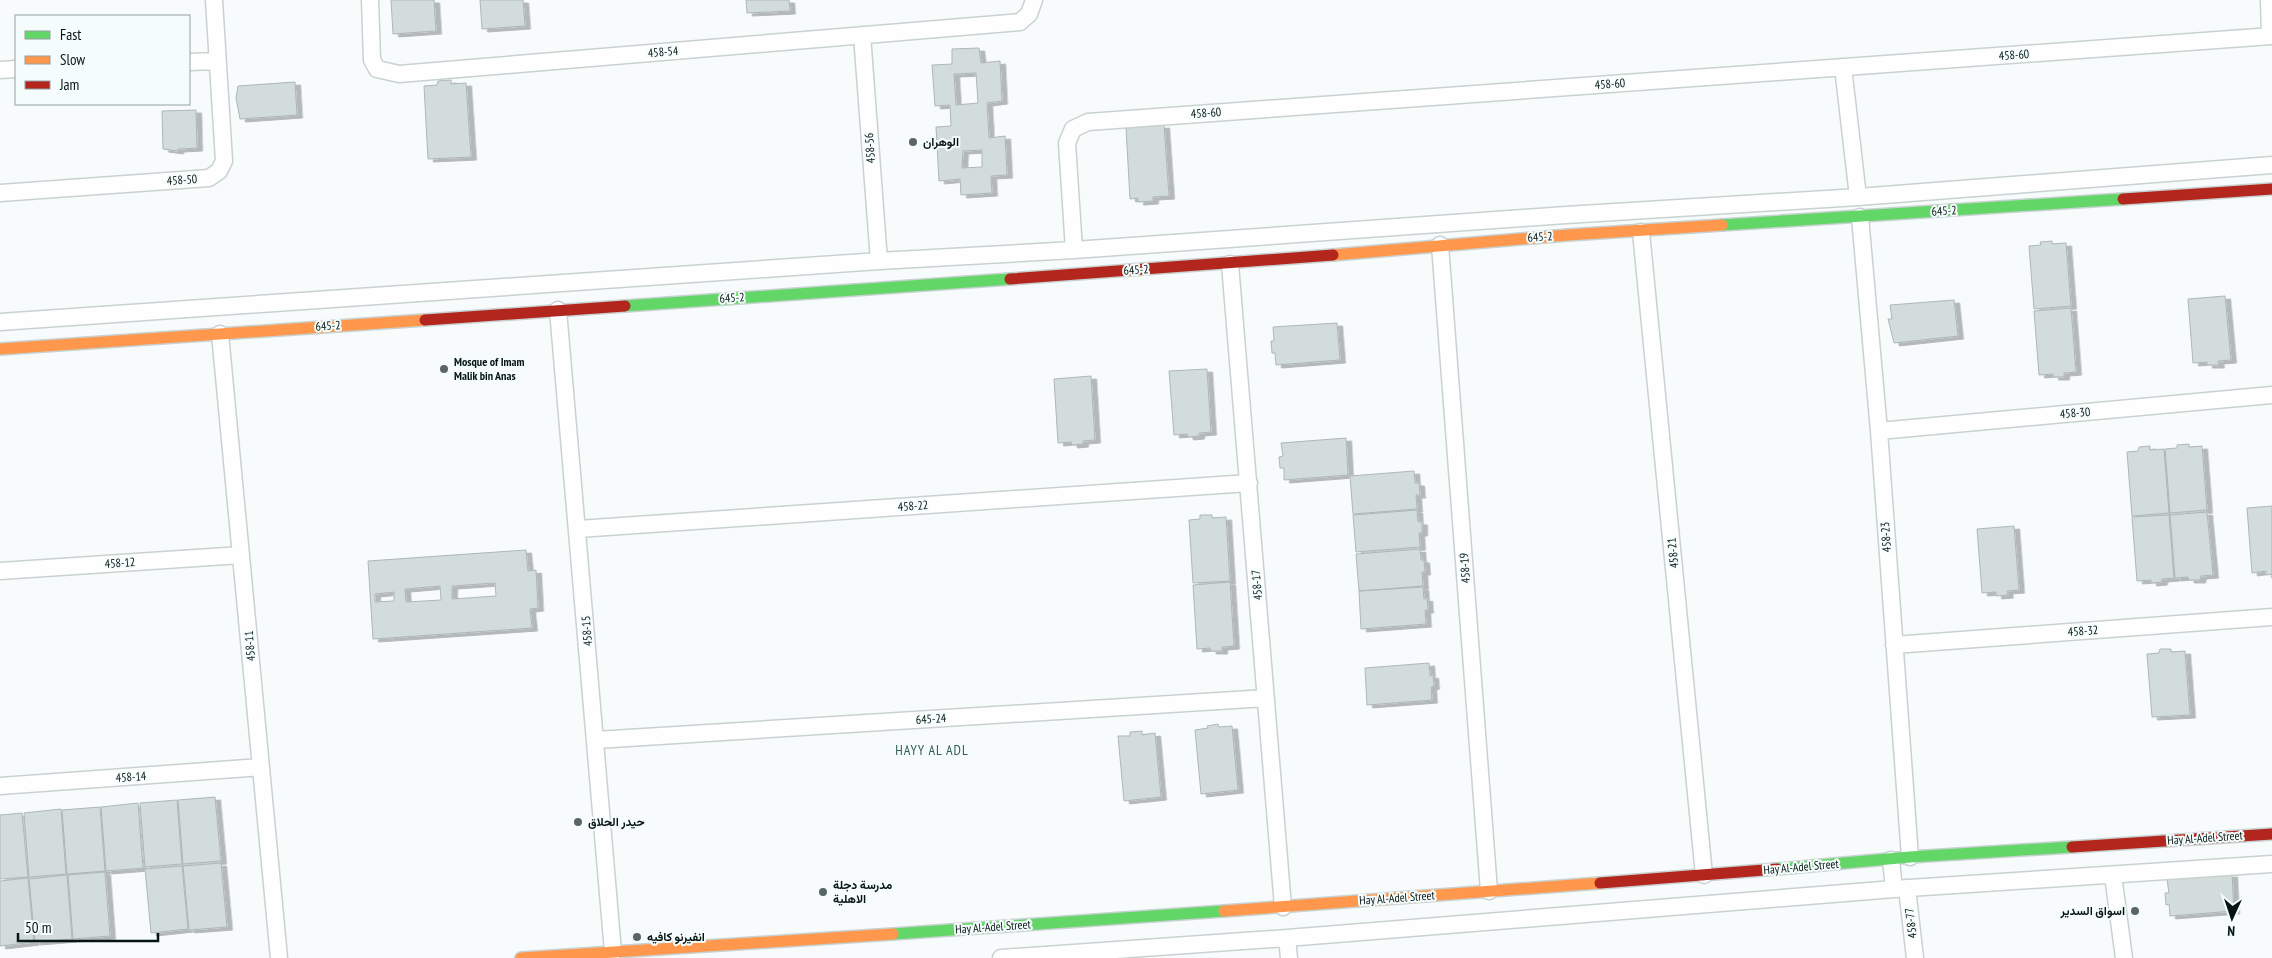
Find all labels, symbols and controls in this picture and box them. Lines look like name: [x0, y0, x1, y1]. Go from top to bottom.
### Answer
legend: [15, 15, 190, 105]
text: Fast: [60, 25, 81, 44]
street label: 458-54: [647, 43, 679, 60]
street label: 458-60: [1998, 46, 2030, 63]
text: Slow: [60, 50, 85, 69]
text: Jam: [59, 75, 79, 94]
street label: 458-60: [1594, 75, 1626, 92]
street label: 458-60: [1190, 104, 1222, 121]
street label: 458-56: [861, 132, 878, 164]
place label: الوهران: [923, 134, 959, 150]
marker: الوهران: [907, 136, 919, 148]
street label: 458-50: [166, 171, 198, 188]
street label: 645-2: [1931, 202, 1957, 219]
street label: 645-2: [1527, 228, 1553, 245]
street label: 645-2: [1123, 261, 1149, 278]
street label: 645-2: [719, 289, 745, 306]
street label: 645-2: [315, 317, 341, 334]
place label: Mosque of Imam Malik bin Anas: [454, 354, 524, 383]
marker: Mosque of Imam Malik bin Anas: [438, 363, 450, 375]
street label: 458-30: [2059, 404, 2091, 421]
street label: 458-22: [897, 497, 929, 514]
street label: 458-23: [1877, 521, 1894, 553]
street label: 458-21: [1663, 537, 1682, 569]
street label: 458-19: [1456, 552, 1473, 584]
street label: 458-12: [104, 554, 136, 571]
street label: 458-17: [1248, 569, 1265, 601]
street label: 458-15: [578, 615, 595, 647]
street label: 458-32: [2067, 622, 2099, 639]
street label: 458-11: [241, 630, 258, 662]
street label: 645-24: [915, 710, 947, 727]
district label: HAYY AL ADL: [895, 741, 969, 759]
street label: 458-14: [115, 768, 147, 785]
place label: حيدر الحلاق: [588, 814, 645, 830]
marker: حيدر الحلاق: [572, 816, 584, 828]
street label: Hay Al-Adel Street: [2167, 827, 2244, 848]
street label: Hay Al-Adel Street: [1763, 856, 1840, 877]
place label: مدرسة دجلة الاهلية: [833, 877, 893, 906]
marker: مدرسة دجلة الاهلية: [817, 886, 829, 898]
street label: Hay Al-Adel Street: [1359, 887, 1436, 908]
north arrow: [2207, 893, 2257, 943]
place label: اسواق السدير: [2059, 903, 2125, 919]
marker: اسواق السدير: [2129, 905, 2141, 917]
street label: 458-77: [1901, 907, 1920, 939]
scale bar: [18, 910, 158, 942]
street label: Hay Al-Adel Street: [955, 916, 1032, 937]
text: 50 m: [25, 918, 51, 937]
text: N: [2227, 922, 2236, 940]
place label: انفيرنو كافيه: [647, 929, 705, 945]
marker: انفيرنو كافيه: [631, 931, 643, 943]

